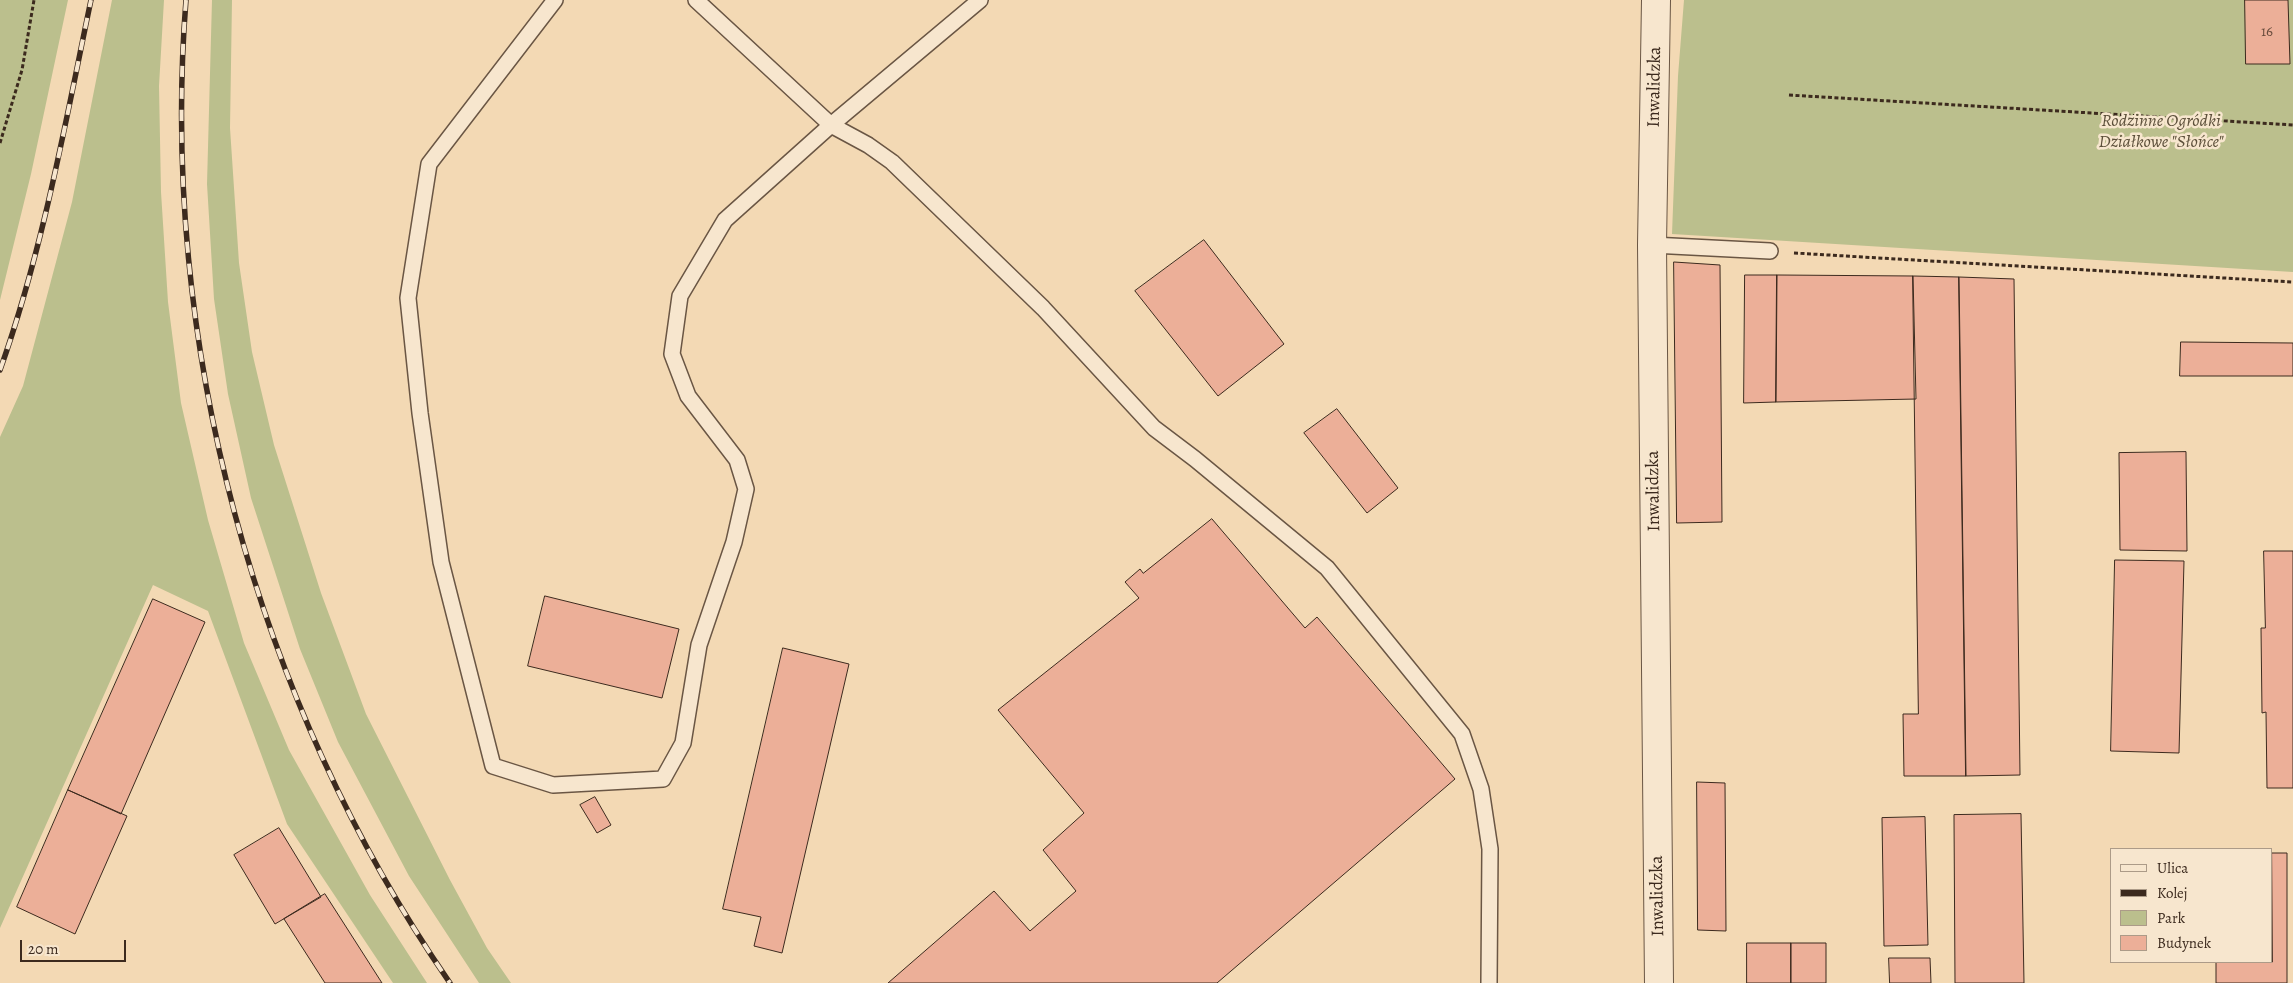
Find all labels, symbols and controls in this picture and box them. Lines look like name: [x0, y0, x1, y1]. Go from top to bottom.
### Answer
house number: 16: [2261, 23, 2273, 41]
street label: Inwalidzka: [1643, 46, 1667, 128]
park label: Rodzinne Ogródki Działkowe "Słońce": [2098, 111, 2224, 154]
street label: Inwalidzka: [1642, 450, 1666, 532]
legend: [2110, 848, 2273, 963]
street label: Inwalidzka: [1646, 855, 1670, 937]
text: Ulica: [2157, 858, 2188, 878]
text: Kolej: [2157, 883, 2188, 903]
text: Park: [2157, 908, 2185, 928]
scale bar: [22, 930, 129, 962]
text: Budynek: [2157, 933, 2211, 953]
text: 20 m: [28, 939, 59, 959]

